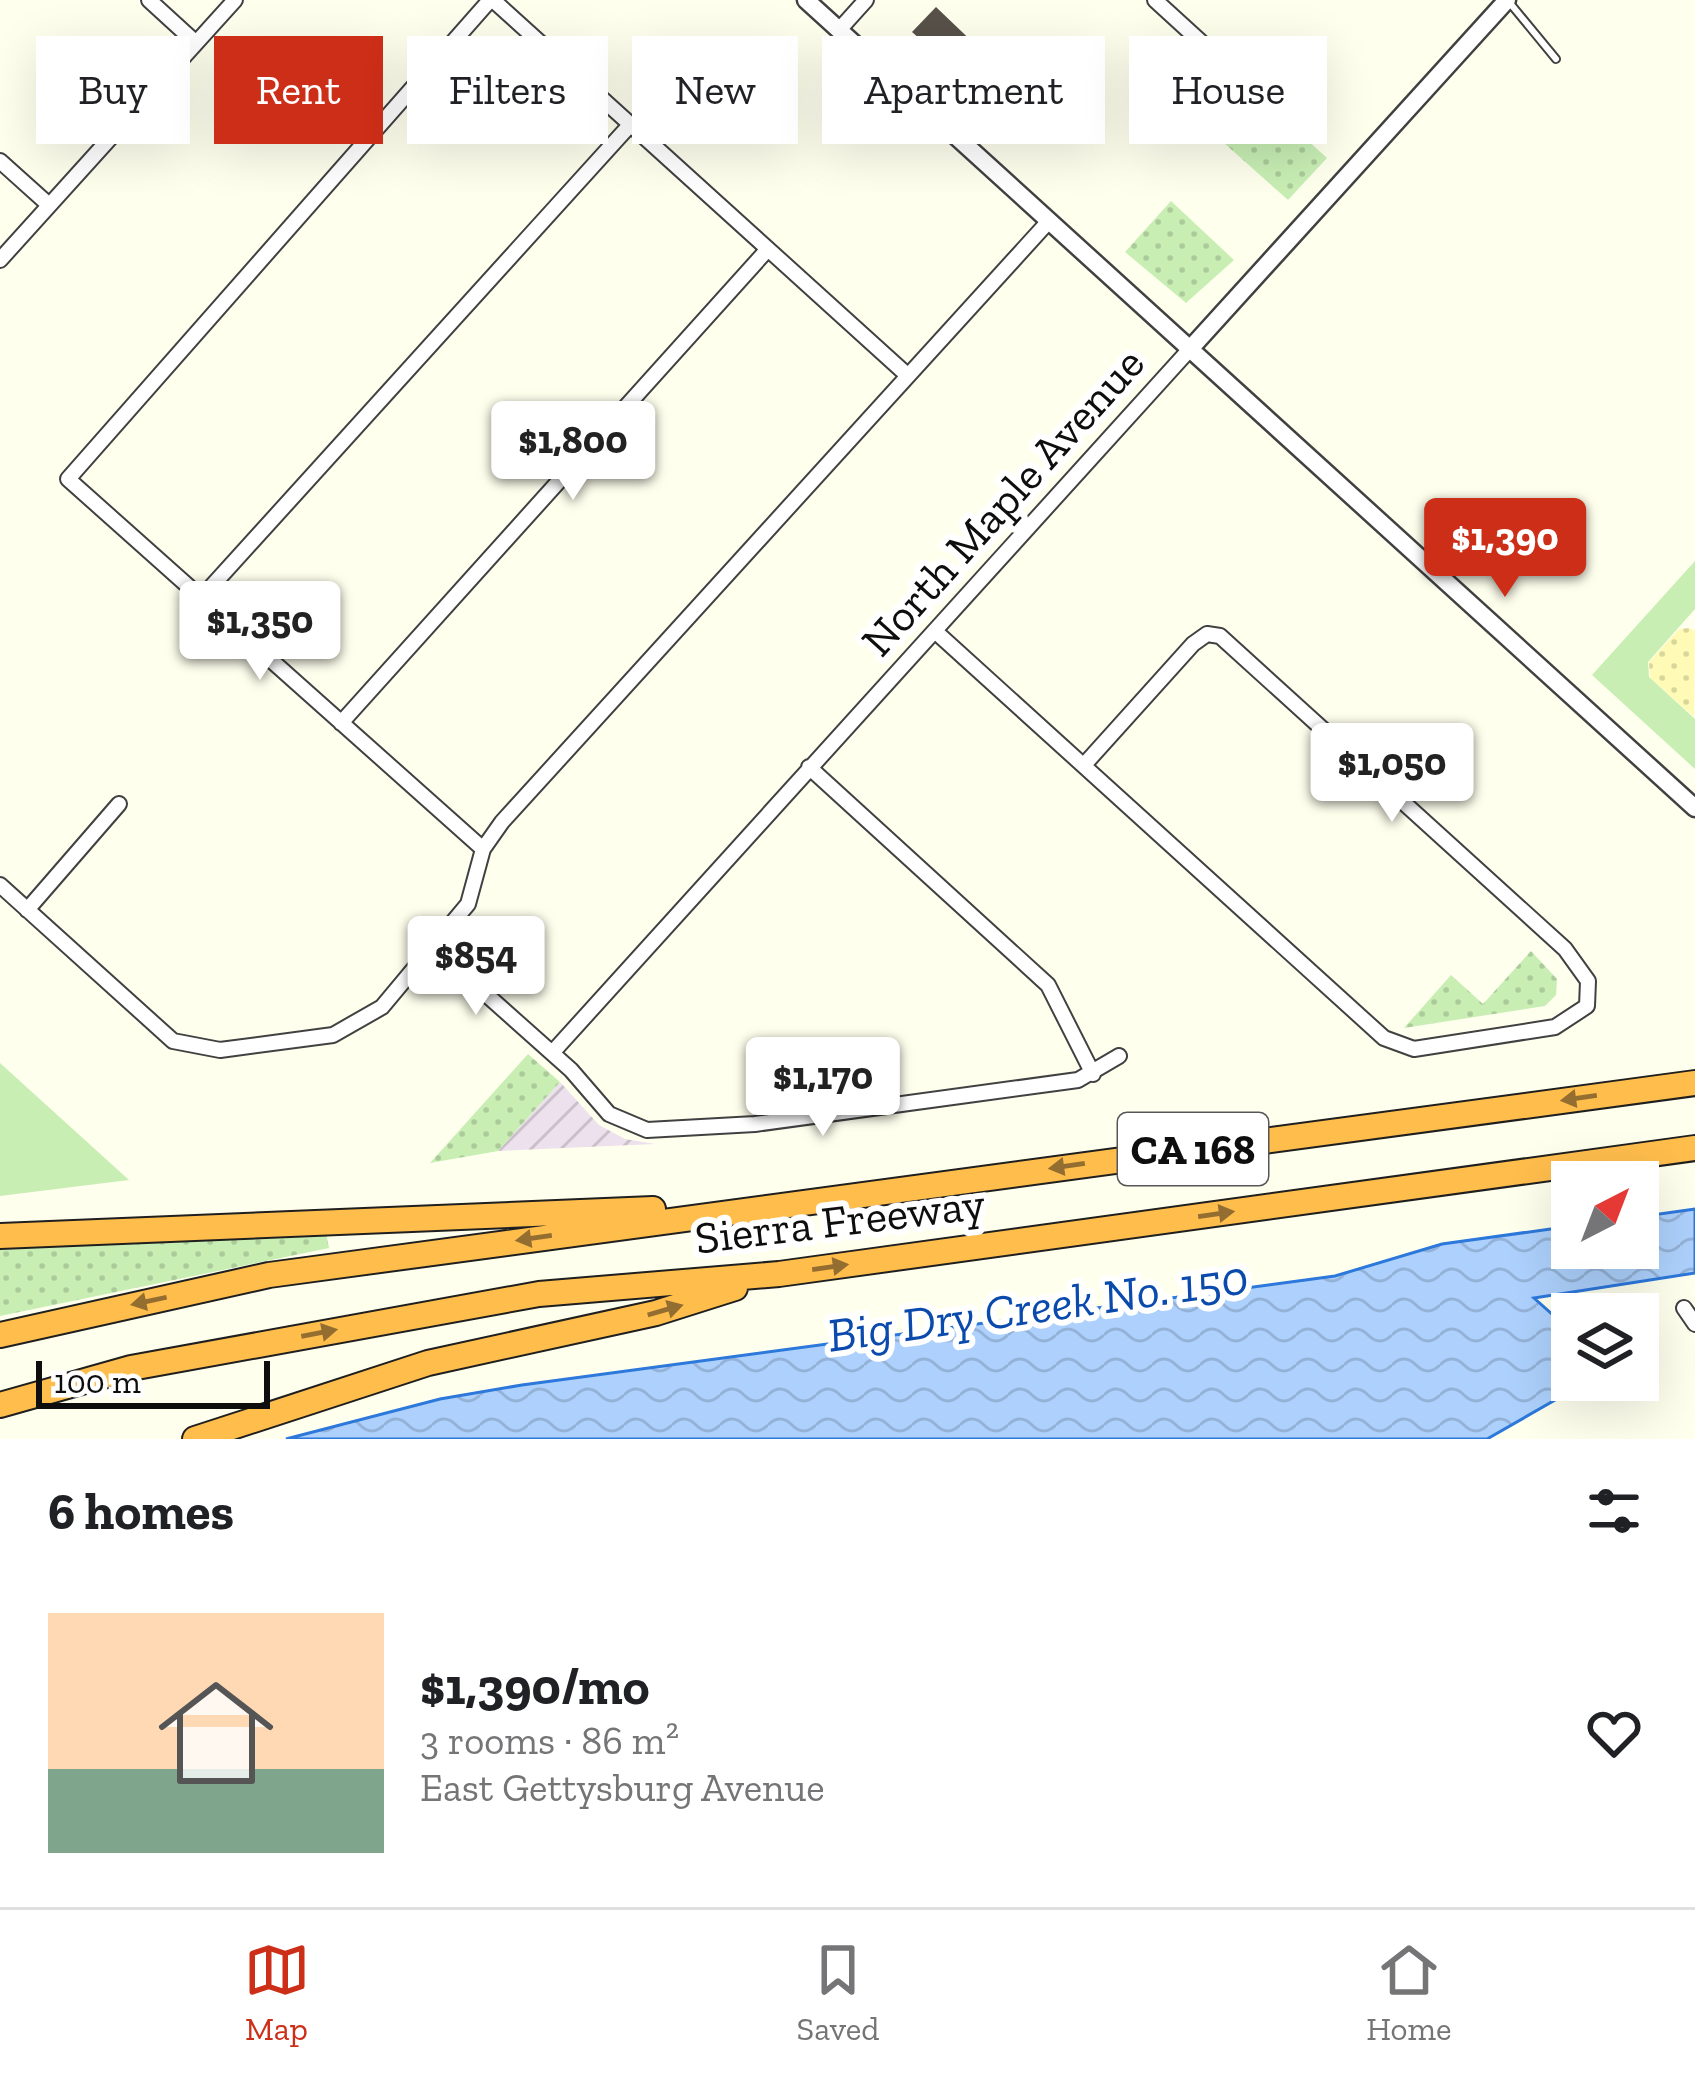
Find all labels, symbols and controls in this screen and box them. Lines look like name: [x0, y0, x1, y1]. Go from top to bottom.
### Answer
chip: Buy: [36, 36, 190, 144]
chip: Rent: [214, 36, 383, 144]
chip: Filters: [407, 36, 608, 144]
chip: New: [632, 36, 798, 144]
chip: Apartment: [822, 36, 1105, 144]
chip: House: [1129, 36, 1327, 144]
street label: North Maple Avenue: [850, 337, 1156, 667]
pin: $1,800: [475, 401, 671, 503]
text: $1,800: [518, 416, 628, 463]
pin: $1,390: [1407, 498, 1603, 600]
text: $1,390: [1451, 513, 1559, 560]
pin: $1,350: [162, 581, 358, 683]
text: $1,350: [206, 596, 314, 643]
pin: $1,050: [1294, 723, 1490, 825]
text: $1,050: [1338, 738, 1446, 785]
pin: $854: [405, 916, 547, 1018]
text: $854: [435, 931, 517, 978]
pin: $1,170: [725, 1037, 921, 1139]
text: $1,170: [773, 1052, 873, 1099]
one-way arrow: [1560, 1089, 1597, 1108]
road number: CA 168: [1118, 1113, 1268, 1185]
one-way arrow: [1048, 1157, 1086, 1176]
north arrow: [1551, 1161, 1659, 1269]
map controls: [1551, 1161, 1659, 1401]
street label: Sierra Freeway: [692, 1176, 988, 1266]
one-way arrow: [1198, 1204, 1236, 1223]
one-way arrow: [515, 1229, 552, 1248]
water label: Big Dry Creek No. 150: [824, 1248, 1252, 1364]
one-way arrow: [812, 1257, 849, 1276]
one-way arrow: [130, 1292, 168, 1311]
button: layers: [1551, 1293, 1659, 1401]
one-way arrow: [647, 1299, 684, 1318]
one-way arrow: [300, 1323, 338, 1341]
scale bar: [36, 1355, 270, 1408]
text: 100 m: [54, 1362, 141, 1401]
icon: filters: [1581, 1478, 1647, 1544]
text: 6 homes: [48, 1481, 234, 1542]
text: $1,390/mo: [420, 1656, 649, 1717]
icon: home: [144, 1661, 288, 1805]
icon: heart: [1581, 1700, 1647, 1766]
text: 3 rooms · 86 m²: [420, 1717, 679, 1764]
text: East Gettysburg Avenue: [420, 1764, 825, 1811]
tab: Map: [244, 1937, 310, 2048]
tab: Saved: [797, 1937, 879, 2048]
tab: Home: [1366, 1937, 1451, 2048]

